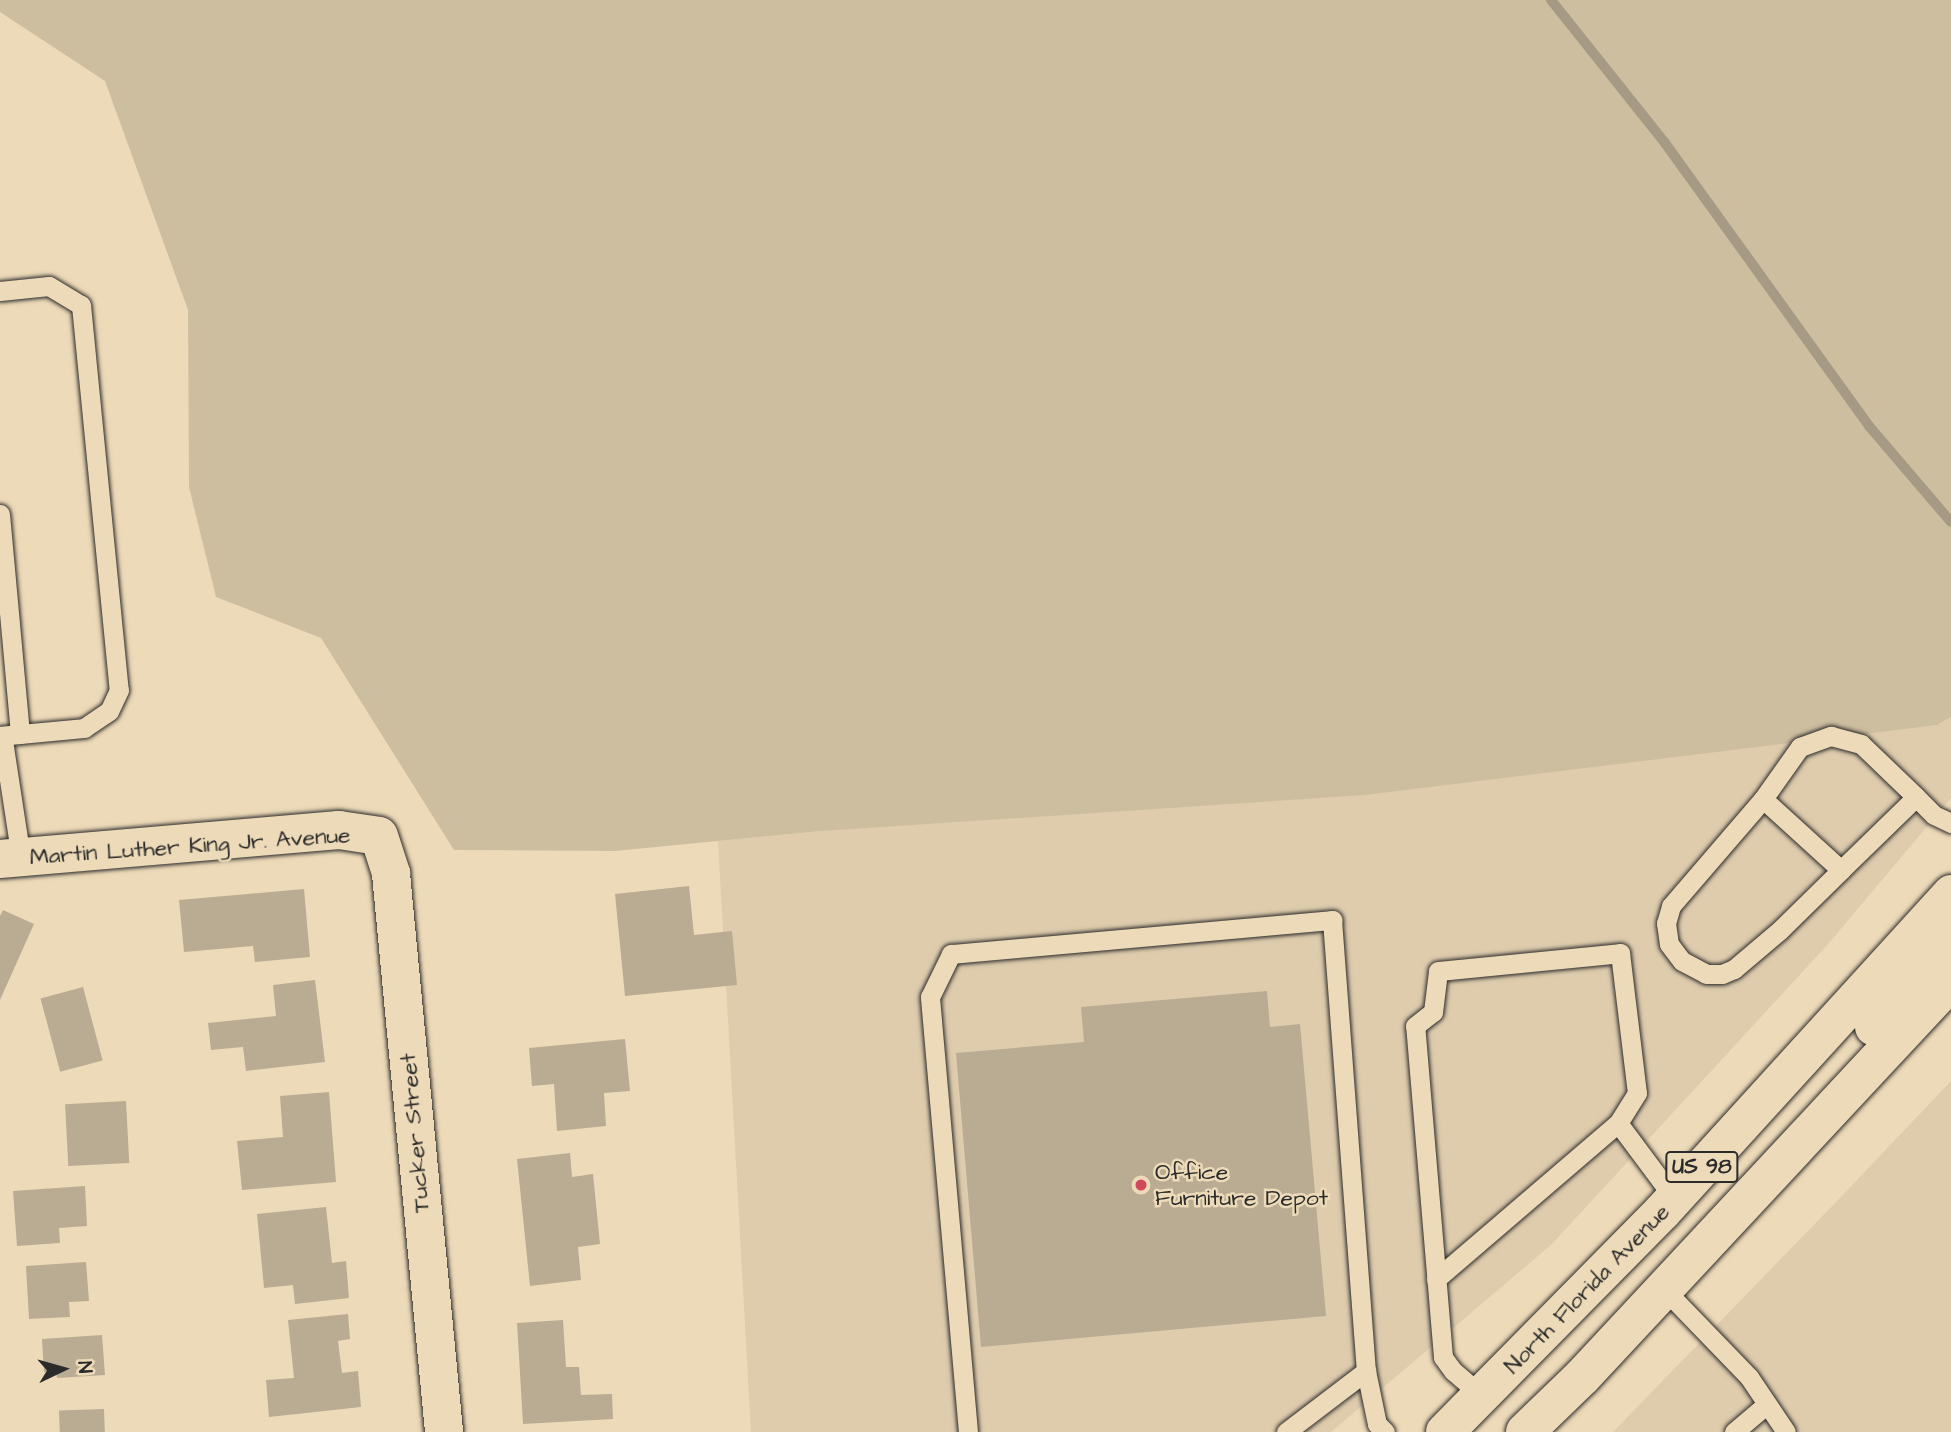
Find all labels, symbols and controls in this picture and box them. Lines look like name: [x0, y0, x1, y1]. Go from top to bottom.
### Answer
street label: Martin Luther King Jr. Avenue: [29, 821, 351, 871]
street label: Tucker Street: [394, 1052, 436, 1214]
road number: US 98: [1665, 1150, 1739, 1184]
place label: Office Furniture Depot: [1155, 1158, 1328, 1212]
marker: Office Furniture Depot: [1133, 1177, 1149, 1193]
street label: North Florida Avenue: [1499, 1198, 1675, 1380]
north arrow: [28, 1334, 98, 1404]
text: N: [70, 1360, 98, 1374]

